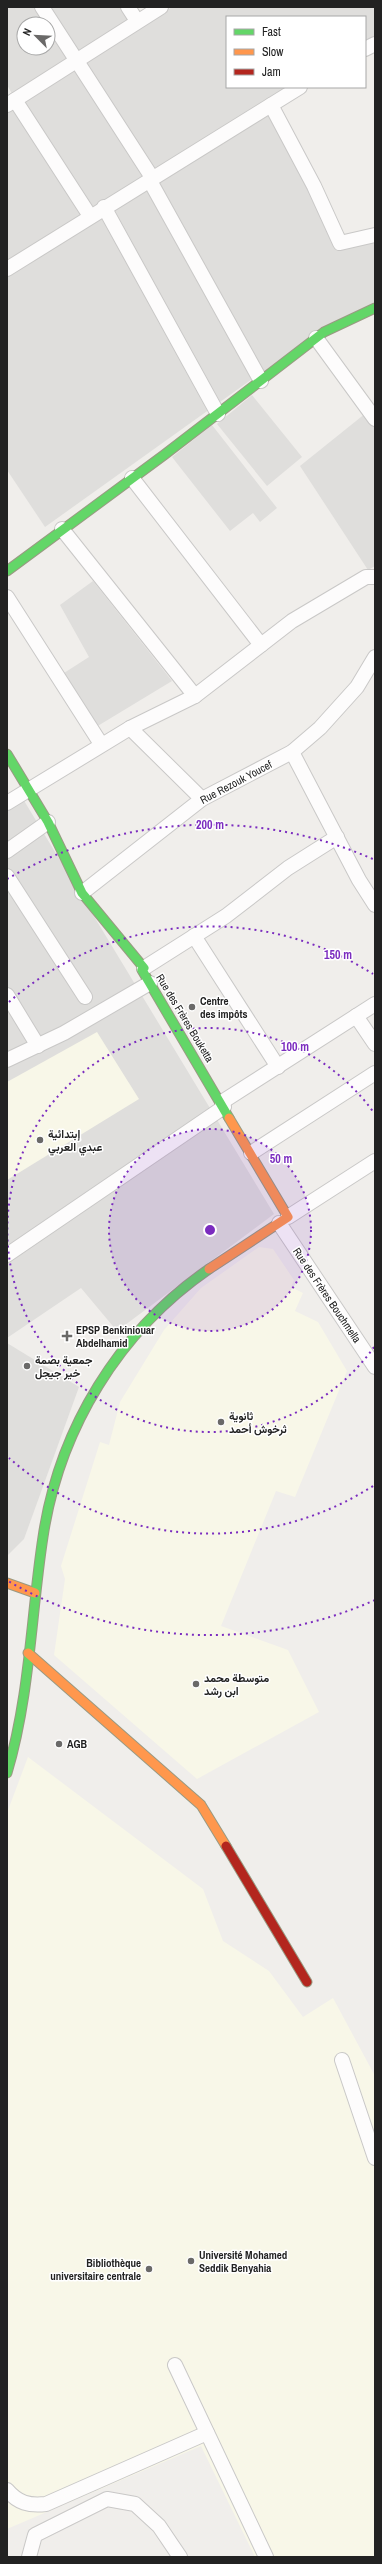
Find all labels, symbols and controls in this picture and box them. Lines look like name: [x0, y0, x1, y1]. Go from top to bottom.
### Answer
north arrow: [16, 16, 56, 56]
legend: [226, 16, 366, 88]
text: Fast: [262, 24, 281, 40]
text: N: [19, 26, 35, 38]
text: Slow: [262, 44, 284, 60]
text: Jam: [262, 64, 281, 80]
street label: Rue Rezouk Youcef: [198, 757, 275, 807]
text: 200 m: [196, 817, 224, 833]
text: 150 m: [324, 947, 352, 963]
street label: Rue des Frères Bouketta: [153, 971, 217, 1065]
place label: Centre des impôts: [200, 994, 248, 1021]
marker: Centre des impôts: [187, 1002, 197, 1012]
text: 100 m: [281, 1039, 309, 1055]
place label: إبتدائية عبدي العربي: [48, 1127, 102, 1156]
marker: إبتدائية عبدي العربي: [35, 1135, 45, 1145]
text: 50 m: [270, 1151, 292, 1167]
centre of rings: [203, 1223, 217, 1237]
street label: Rue des Frères Bouchmella: [290, 1245, 364, 1345]
place label: EPSP Benkiniouar Abdelhamid: [76, 1323, 155, 1350]
marker: EPSP Benkiniouar Abdelhamid: [61, 1330, 73, 1342]
place label: جمعية بصمة خير جيجل: [35, 1353, 93, 1380]
marker: جمعية بصمة خير جيجل: [22, 1361, 32, 1371]
place label: ثانوية ثرخوش أحمد: [229, 1409, 287, 1436]
marker: ثانوية ثرخوش أحمد: [216, 1417, 226, 1427]
place label: متوسطة محمد ابن رشد: [204, 1671, 269, 1698]
marker: متوسطة محمد ابن رشد: [191, 1679, 201, 1689]
place label: AGB: [67, 1737, 88, 1751]
marker: AGB: [54, 1739, 64, 1749]
place label: Université Mohamed Seddik Benyahia: [199, 2248, 287, 2275]
place label: Bibliothèque universitaire centrale: [50, 2256, 141, 2283]
marker: Université Mohamed Seddik Benyahia: [186, 2256, 196, 2266]
marker: Bibliothèque universitaire centrale: [144, 2264, 154, 2274]

